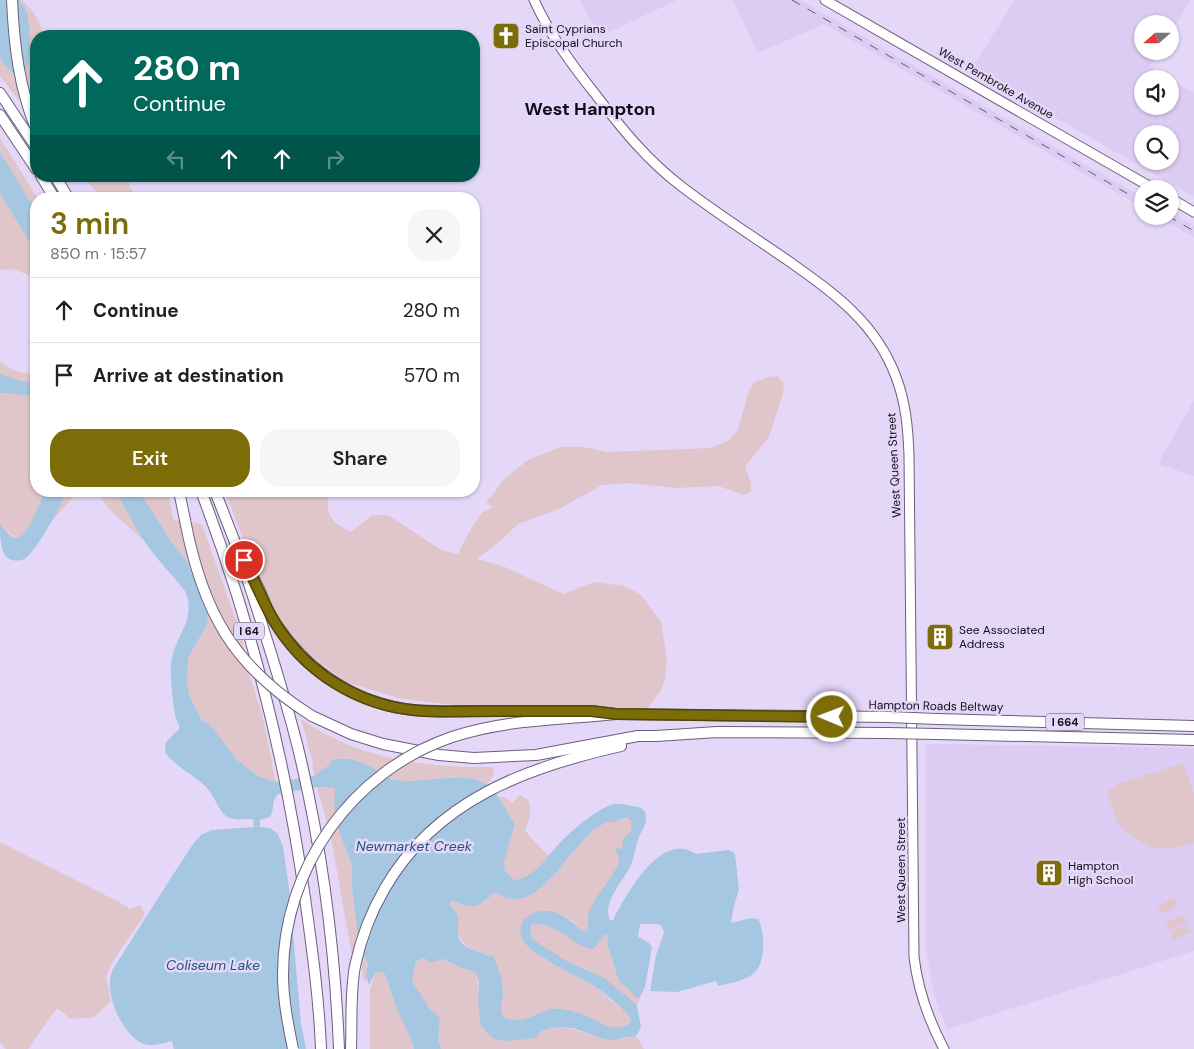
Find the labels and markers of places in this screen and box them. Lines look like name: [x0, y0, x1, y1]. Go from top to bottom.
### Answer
church icon: Saint Cyprians Episcopal Church: [491, 21, 521, 51]
place label: Saint Cyprians Episcopal Church: [525, 21, 623, 51]
pin: [223, 539, 265, 581]
building icon: See Associated Address: [925, 622, 955, 652]
place label: See Associated Address: [959, 622, 1045, 652]
building icon: Hampton High School: [1034, 858, 1064, 888]
place label: Hampton High School: [1068, 858, 1133, 888]

